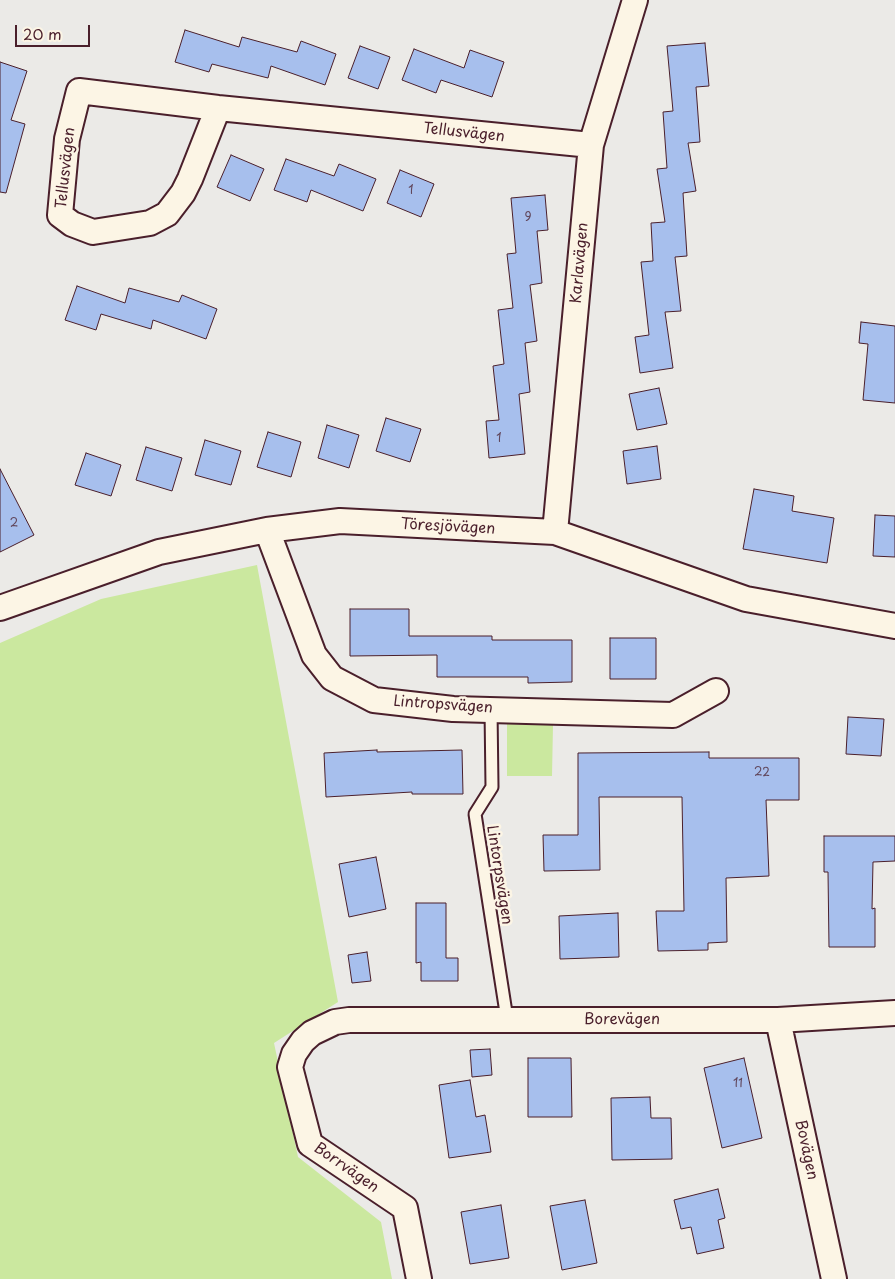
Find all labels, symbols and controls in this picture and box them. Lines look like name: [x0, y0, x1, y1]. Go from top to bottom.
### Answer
scale bar: [18, 15, 92, 47]
text: 20 m: [23, 22, 62, 45]
street label: Tellusvägen: [422, 120, 506, 146]
street label: Tellusvägen: [53, 126, 79, 210]
house number: 1: [408, 184, 414, 198]
house number: 9: [524, 211, 532, 225]
street label: Karlavägen: [568, 222, 592, 304]
house number: 1: [496, 432, 502, 446]
street label: Töresjövägen: [400, 516, 496, 538]
house number: 2: [10, 517, 18, 531]
street label: Lintropsvägen: [393, 693, 493, 717]
house number: 22: [754, 766, 770, 780]
street label: Lintorpsvägen: [482, 824, 516, 926]
street label: Borevägen: [584, 1011, 660, 1029]
house number: 11: [733, 1077, 743, 1091]
street label: Bovägen: [791, 1118, 821, 1182]
street label: Borrvägen: [310, 1139, 382, 1197]

